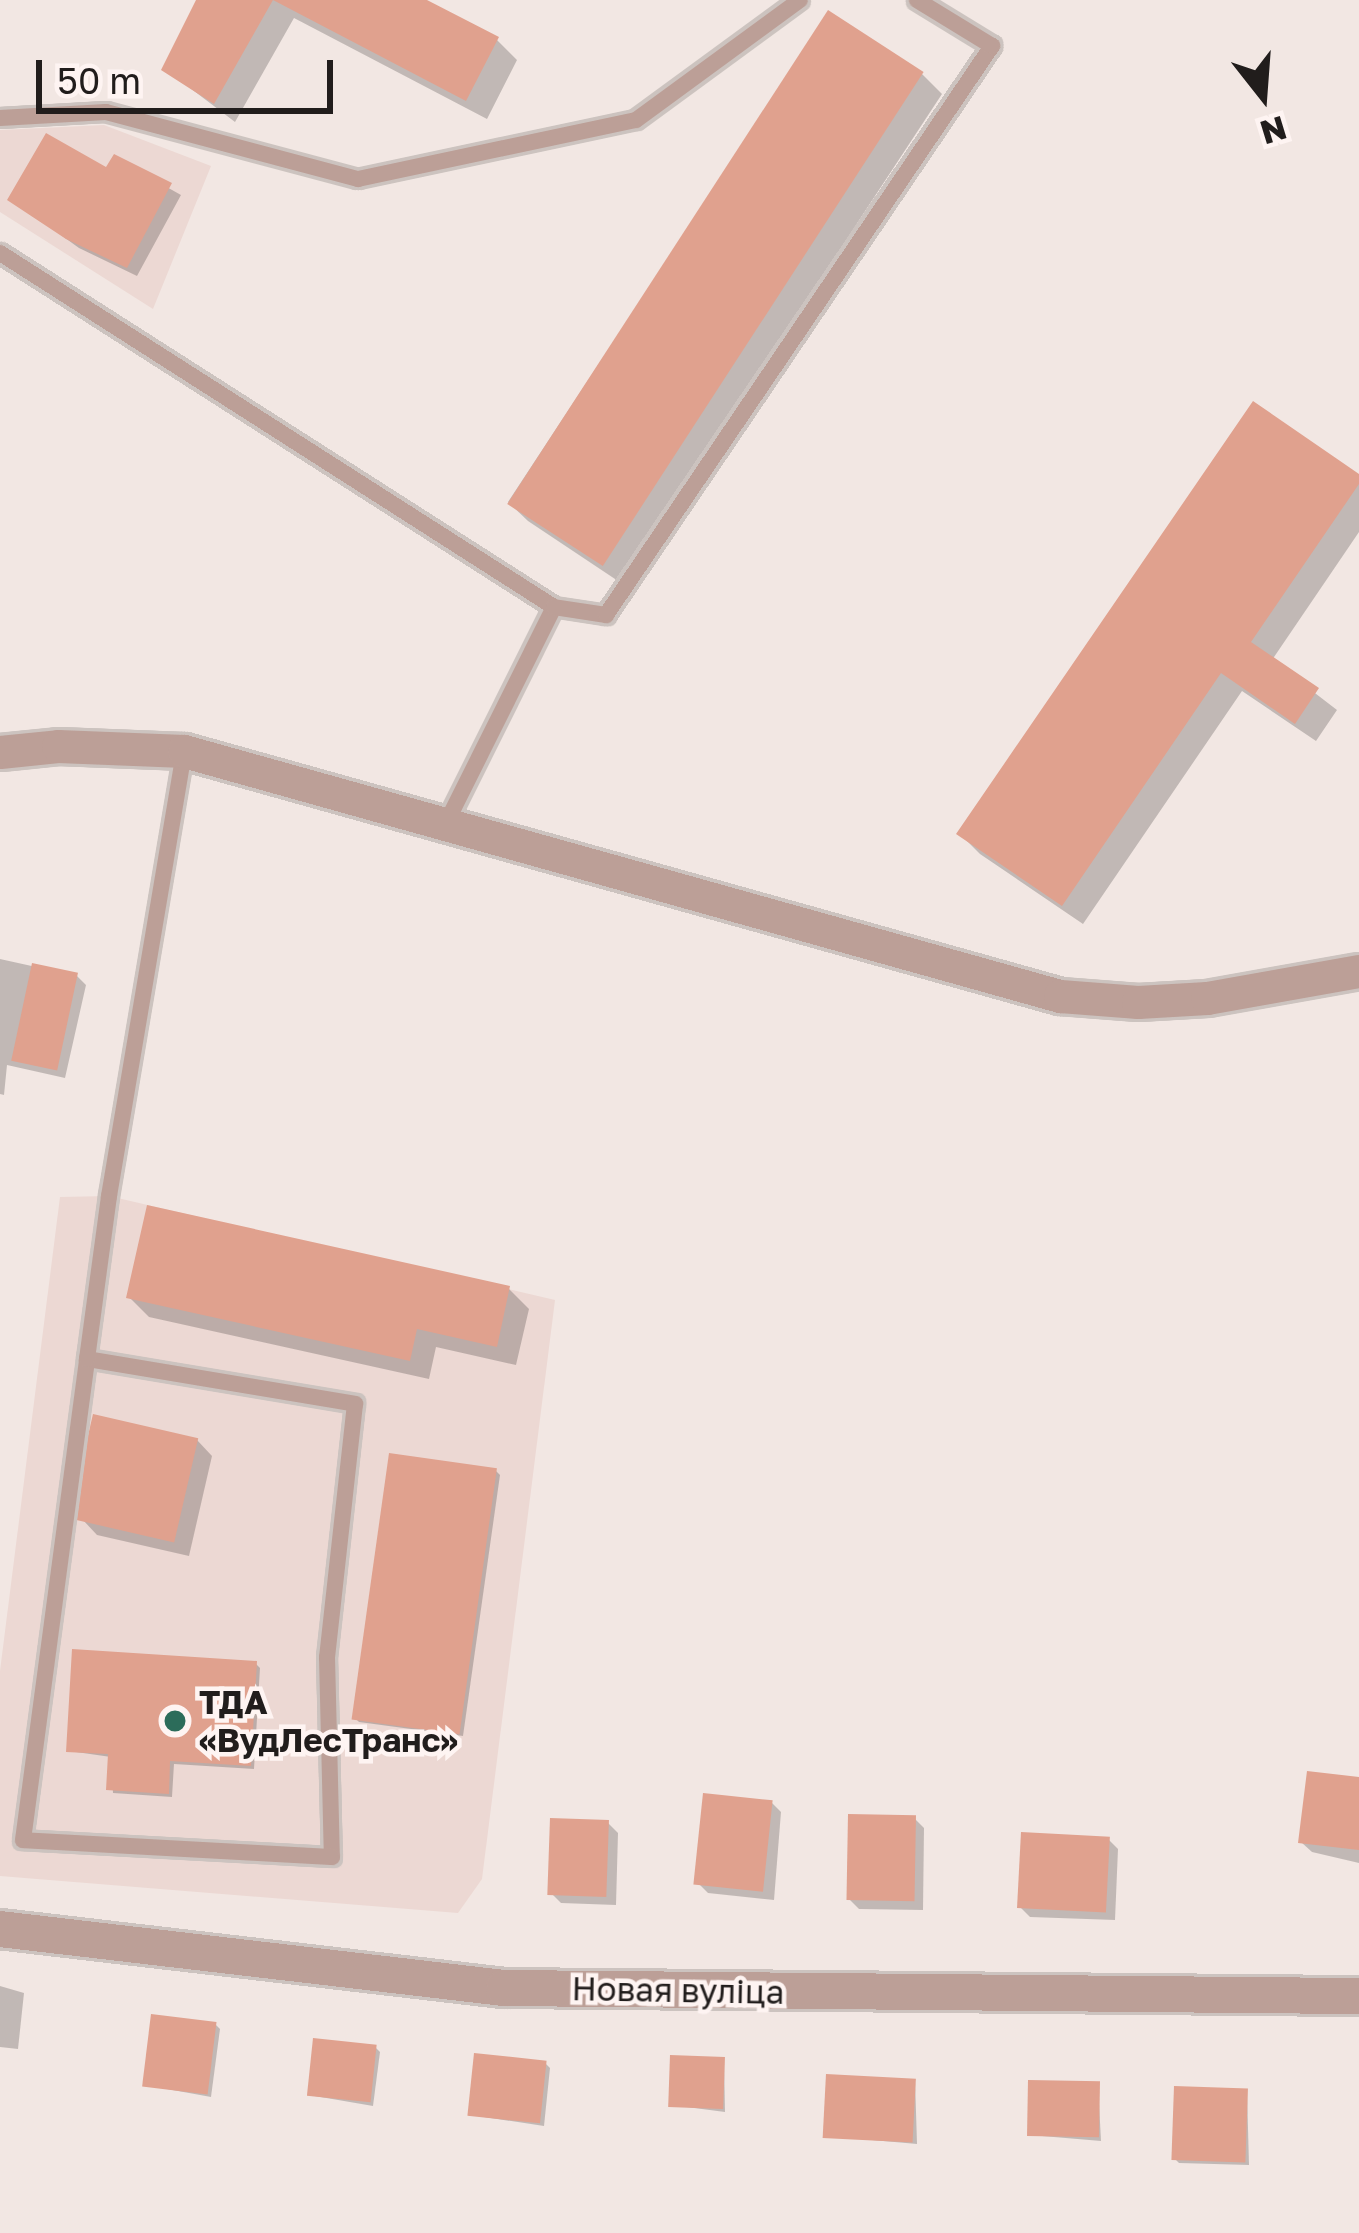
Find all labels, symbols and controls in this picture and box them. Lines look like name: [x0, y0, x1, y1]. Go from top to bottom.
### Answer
scale bar: [42, 36, 339, 110]
north arrow: [1203, 36, 1323, 156]
text: 50 m: [57, 59, 141, 102]
text: N: [1256, 109, 1291, 153]
place label: ТДА «ВудЛесТранс»: [199, 1682, 458, 1760]
marker: ТДА «ВудЛесТранс»: [162, 1708, 188, 1734]
street label: Новая вуліца: [571, 1968, 785, 2012]

